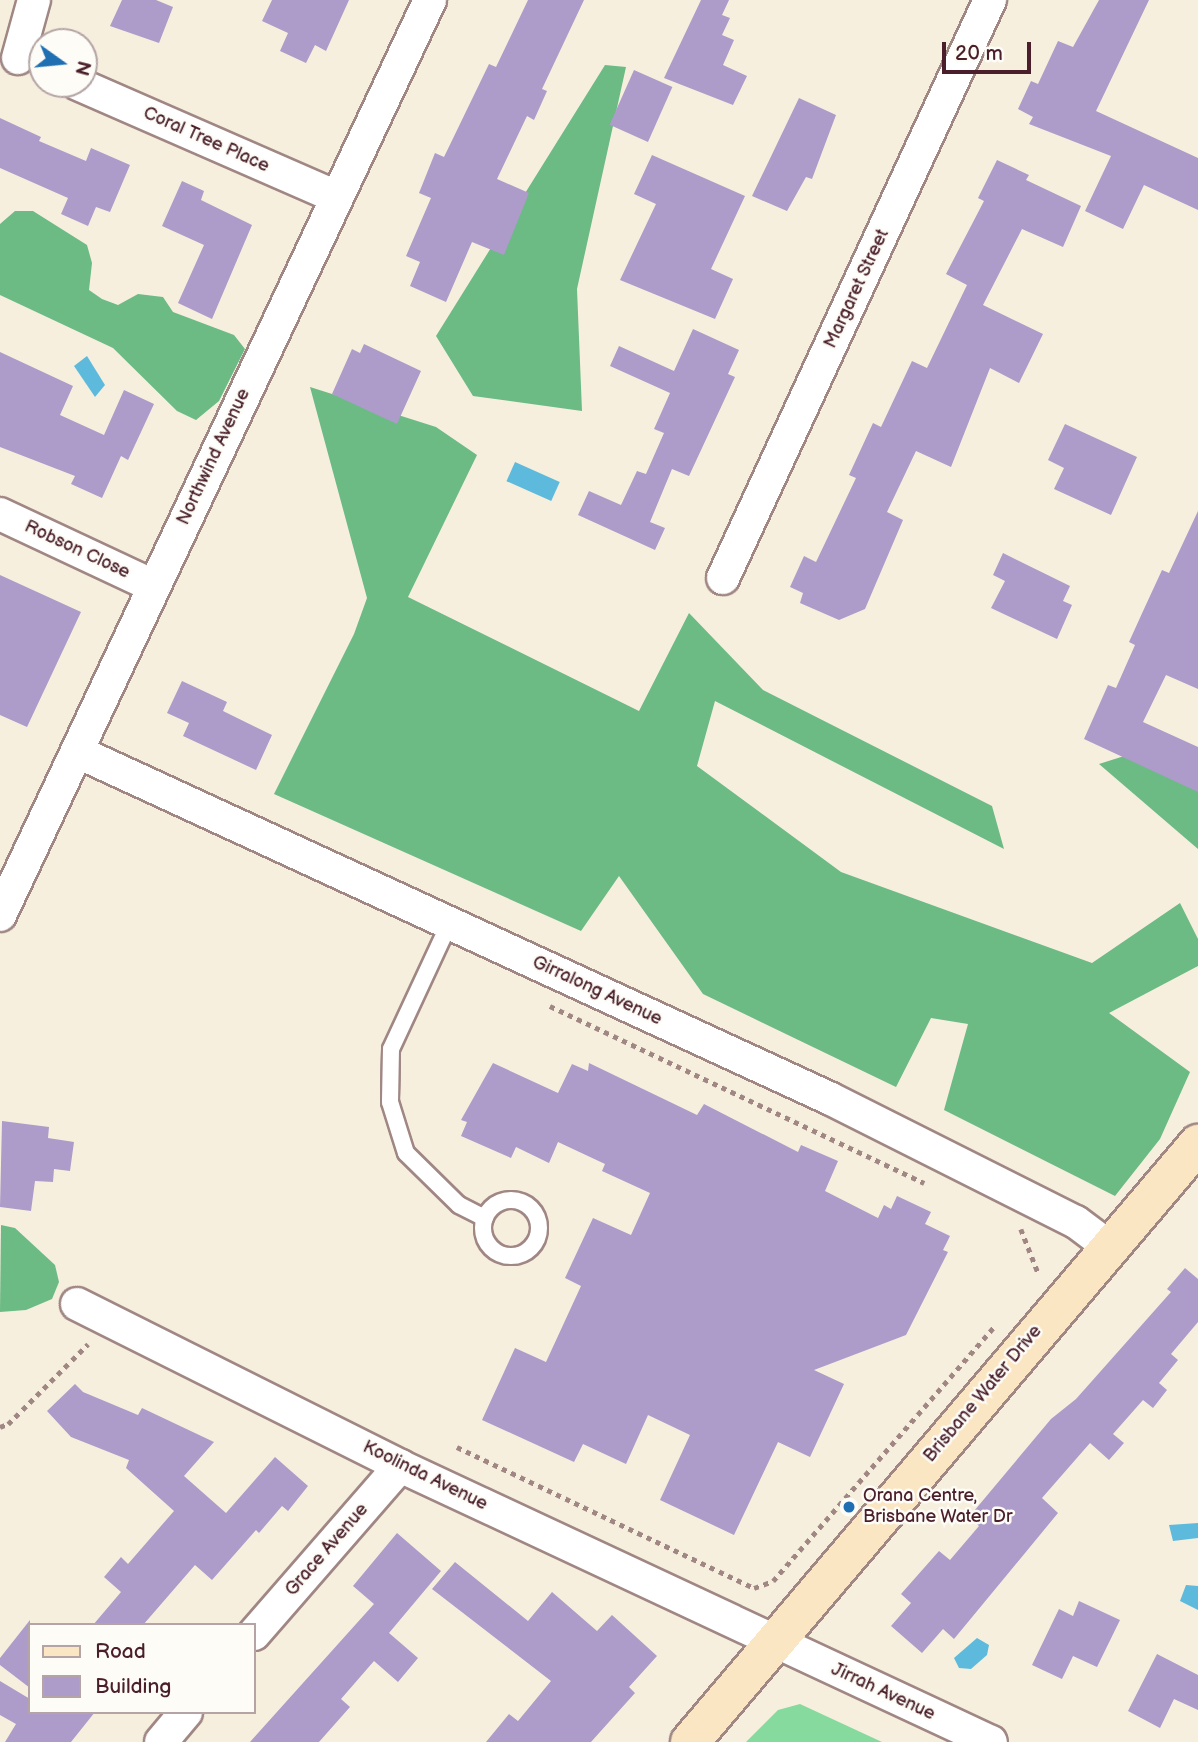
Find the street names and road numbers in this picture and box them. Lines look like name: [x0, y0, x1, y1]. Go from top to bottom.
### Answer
street label: Coral Tree Place: [139, 102, 273, 178]
street label: Margaret Street: [820, 226, 894, 352]
street label: Northwind Avenue: [173, 385, 255, 529]
street label: Robson Close: [21, 516, 133, 584]
street label: Girralong Avenue: [529, 952, 665, 1030]
street label: Brisbane Water Drive: [919, 1321, 1047, 1467]
street label: Koolinda Avenue: [359, 1436, 491, 1516]
street label: Grace Avenue: [281, 1499, 373, 1601]
street label: Jirrah Avenue: [828, 1659, 938, 1725]

